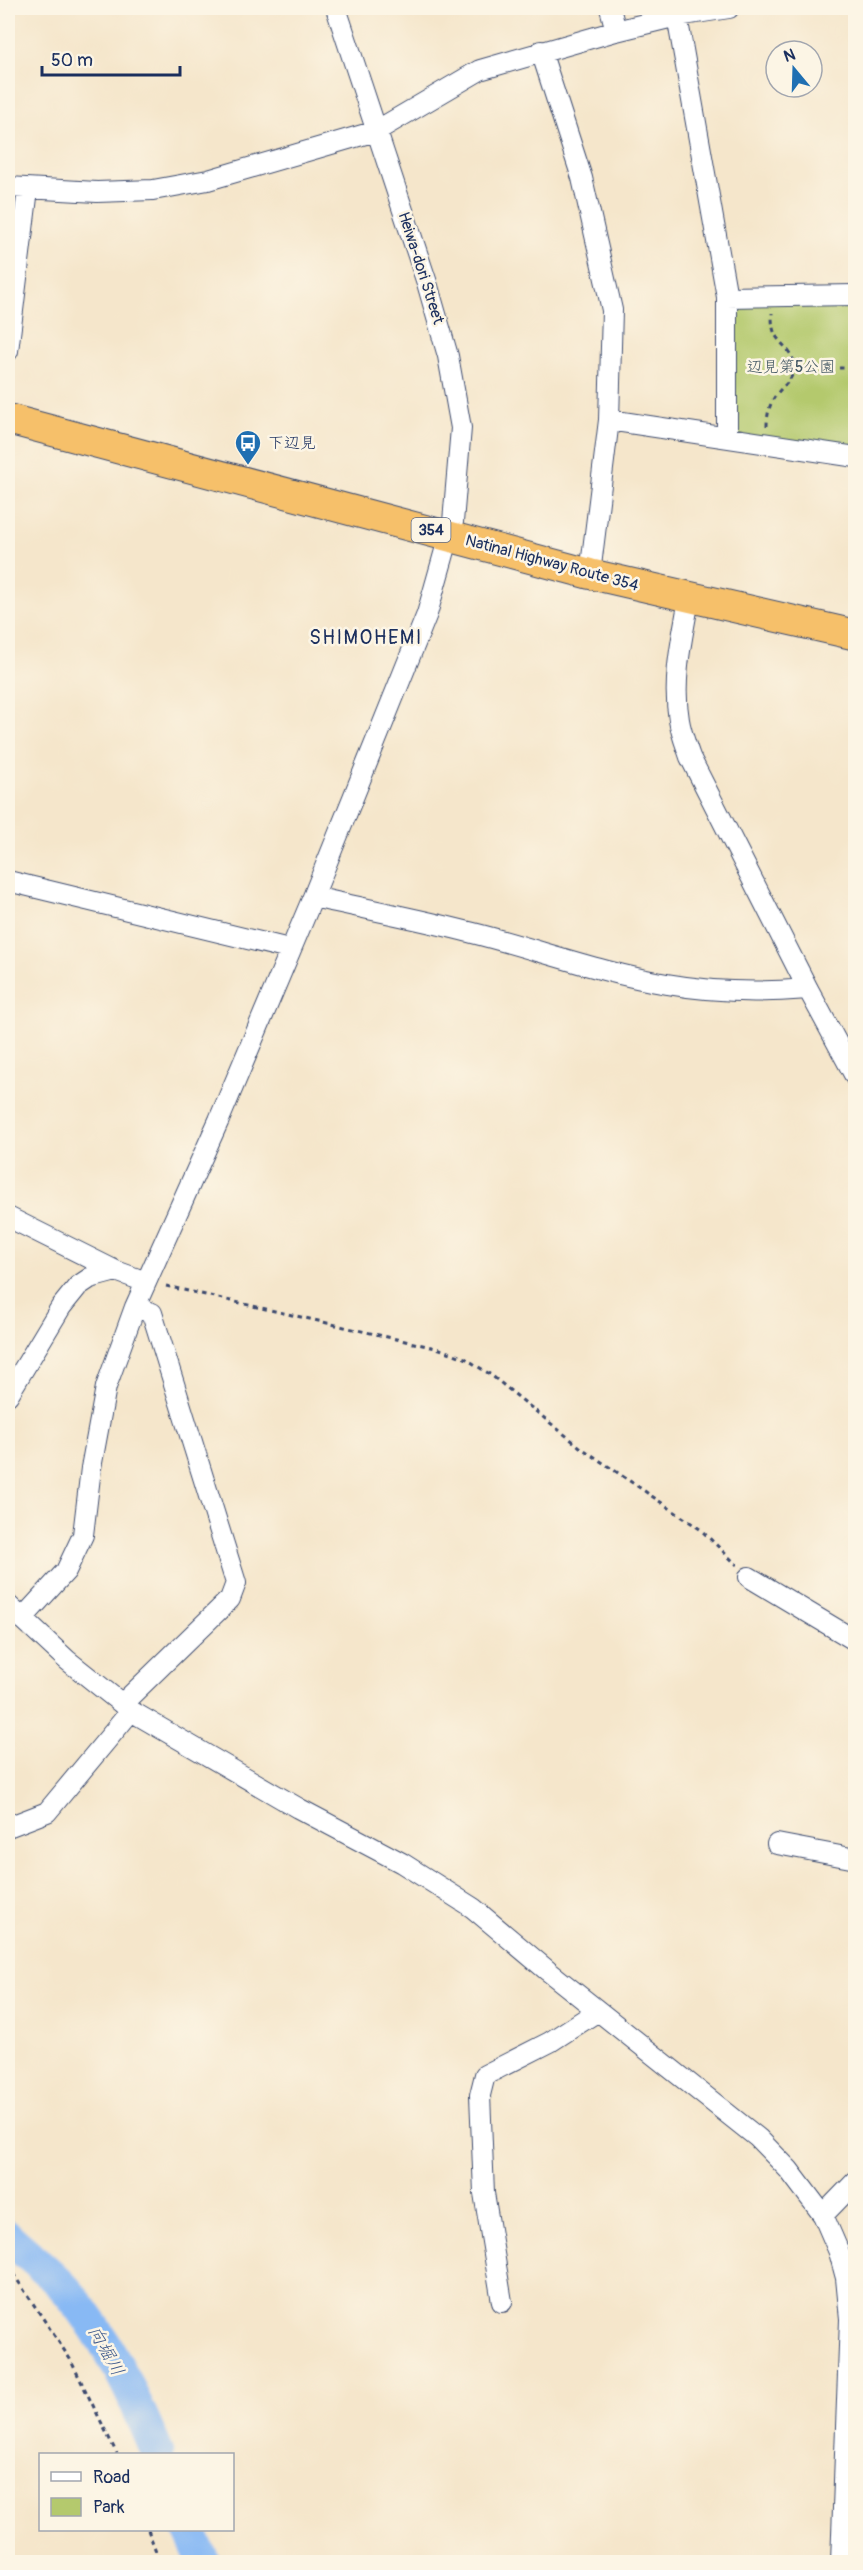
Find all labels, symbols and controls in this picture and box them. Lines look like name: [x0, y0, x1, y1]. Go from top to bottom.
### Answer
scale bar: [42, 39, 180, 77]
north arrow: [764, 39, 824, 99]
text: N: [781, 44, 798, 67]
text: 50 m: [51, 49, 93, 72]
street label: Heiwa-dori Street: [393, 209, 449, 327]
park label: 辺見第5公園: [747, 357, 835, 377]
bus stop icon: 下辺見: [233, 428, 263, 466]
place label: 下辺見: [268, 433, 316, 453]
road number: 354: [412, 518, 450, 542]
street label: Natinal Highway Route 354: [463, 530, 641, 596]
district label: SHIMOHEMI: [309, 625, 423, 650]
water label: 向堀川: [83, 2322, 129, 2380]
legend: [39, 2453, 234, 2531]
text: Road: [93, 2466, 130, 2489]
text: Park: [93, 2496, 125, 2519]

